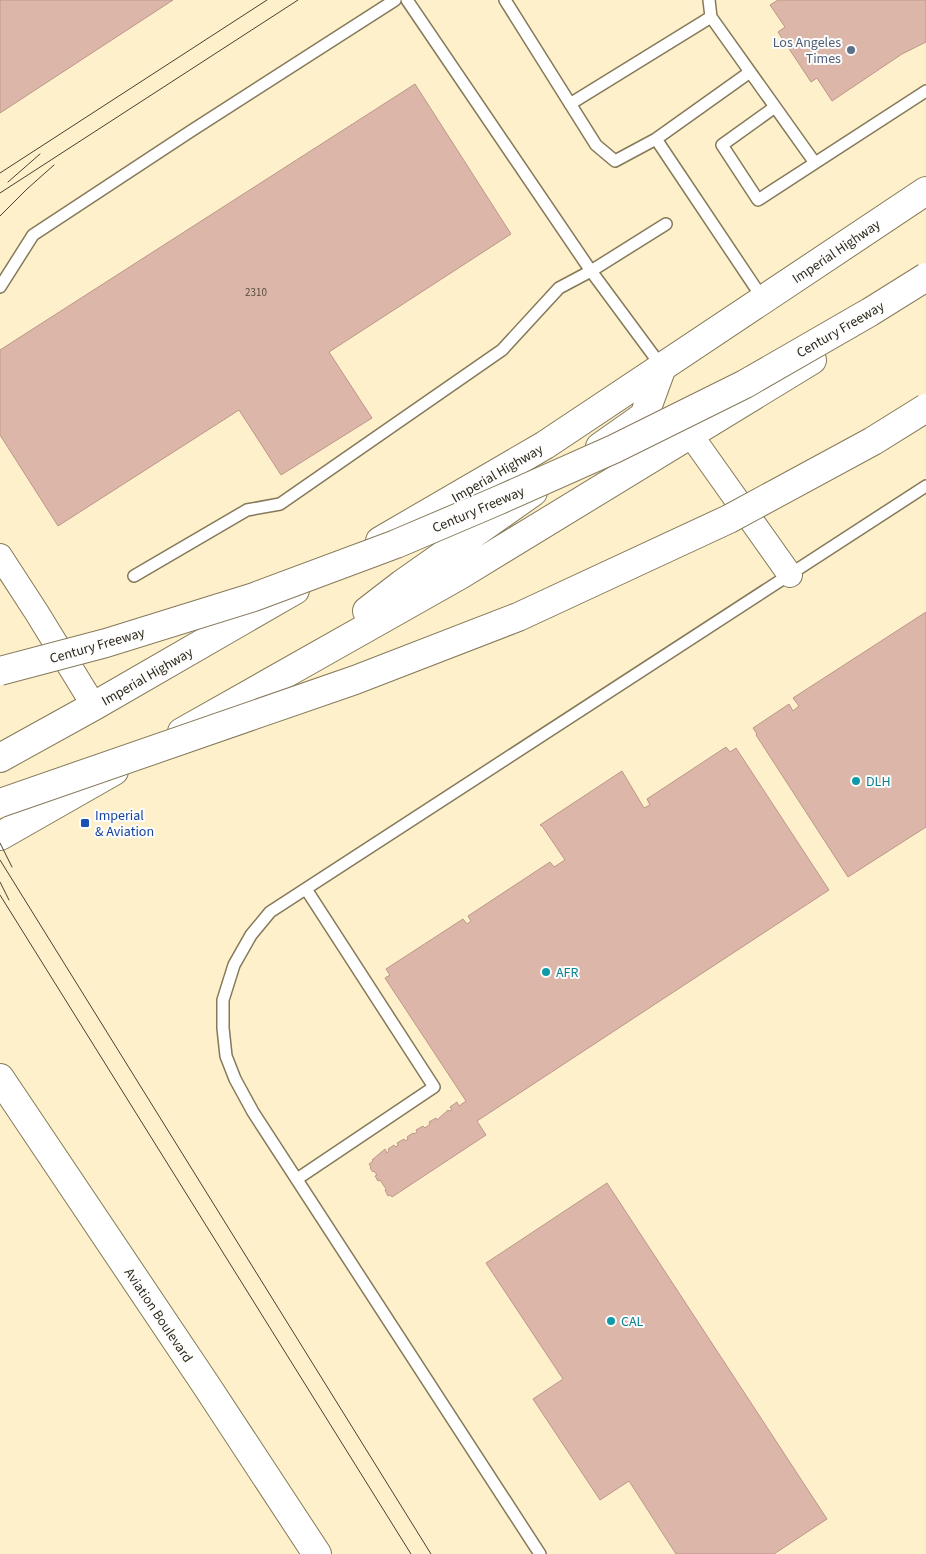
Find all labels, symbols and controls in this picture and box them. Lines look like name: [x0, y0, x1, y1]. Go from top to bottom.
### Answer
place label: Los Angeles Times: [773, 33, 841, 69]
marker: Los Angeles Times: [845, 44, 857, 56]
street label: Imperial Highway: [788, 215, 885, 289]
house number: 2310: [245, 285, 267, 300]
street label: Century Freeway: [793, 296, 888, 363]
street label: Imperial Highway: [448, 439, 547, 508]
street label: Century Freeway: [429, 481, 528, 538]
street label: Century Freeway: [47, 623, 148, 669]
street label: Imperial Highway: [98, 642, 197, 711]
place label: DLH: [866, 772, 891, 792]
marker: DLH: [850, 775, 862, 787]
place label: Imperial & Aviation: [95, 806, 154, 842]
marker: Imperial & Aviation: [79, 817, 91, 829]
place label: AFR: [556, 963, 579, 983]
marker: AFR: [540, 966, 552, 978]
street label: Aviation Boulevard: [119, 1264, 197, 1367]
place label: CAL: [621, 1312, 644, 1332]
marker: CAL: [605, 1315, 617, 1327]

